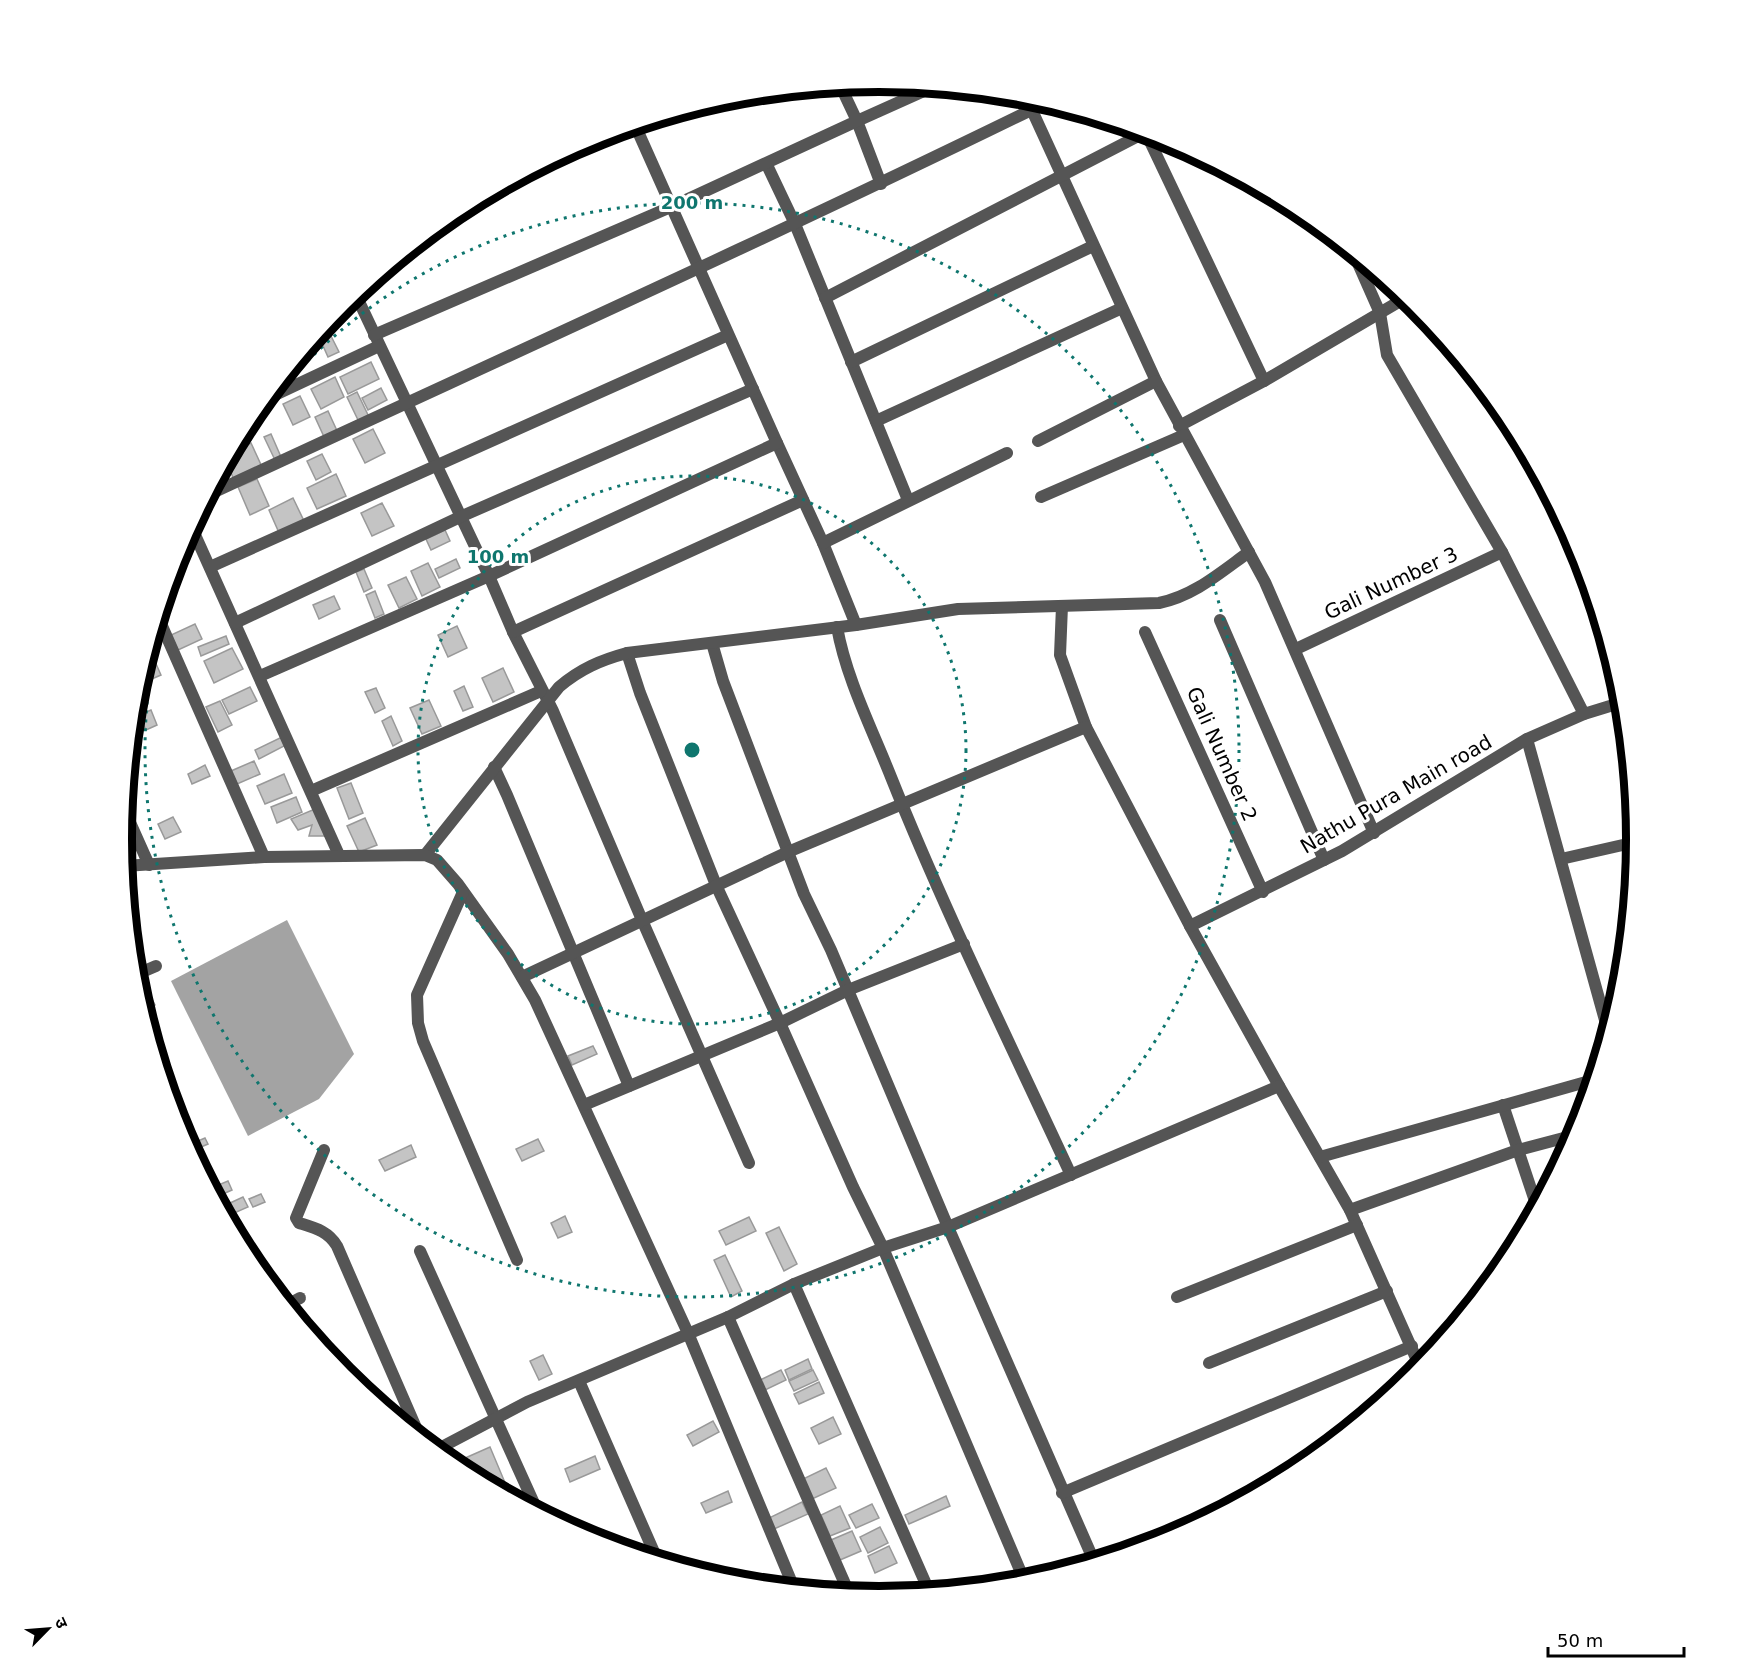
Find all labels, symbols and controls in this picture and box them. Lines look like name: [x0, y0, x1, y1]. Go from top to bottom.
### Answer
text: 200 m: [661, 192, 723, 213]
street label: Gali Number 3: [1320, 542, 1462, 624]
text: 100 m: [467, 546, 529, 567]
street label: Gali Number 2: [1182, 683, 1262, 825]
street label: Nathu Pura Main road: [1296, 729, 1496, 859]
centre of rings: [682, 740, 702, 760]
north arrow: [18, 1599, 78, 1659]
text: उ: [51, 1615, 72, 1632]
scale bar: [1548, 1620, 1684, 1658]
text: 50 m: [1557, 1630, 1603, 1651]

